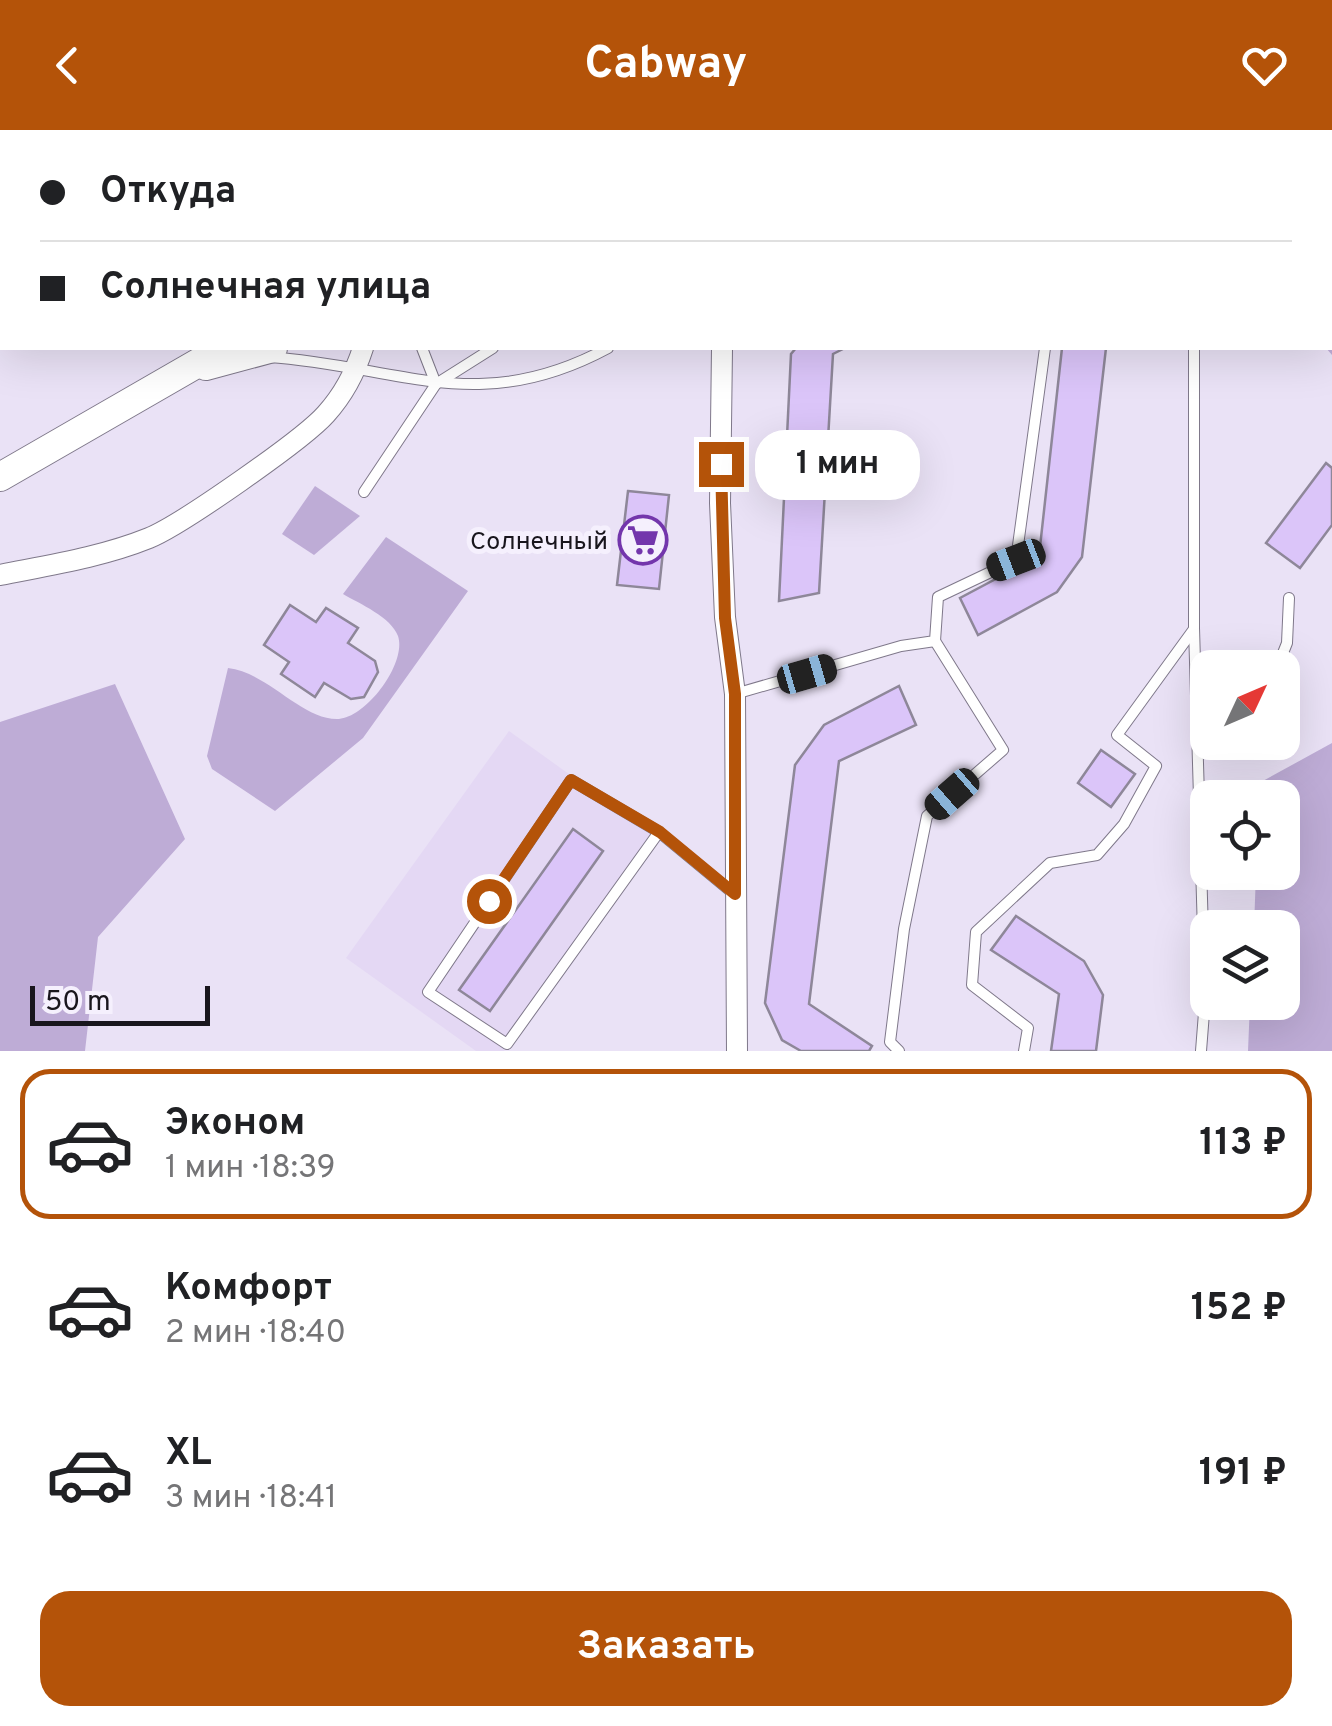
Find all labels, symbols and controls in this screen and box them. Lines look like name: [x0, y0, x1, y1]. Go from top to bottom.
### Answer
text: Cabway: [585, 37, 747, 94]
icon: back: [40, 38, 95, 93]
icon: heart: [1237, 38, 1292, 93]
text: Откуда: [100, 168, 236, 217]
text: Солнечная улица: [100, 264, 431, 313]
callout: 1 мин: [756, 429, 921, 499]
route end: [699, 442, 744, 487]
text: 1 мин: [796, 445, 879, 485]
supermarket icon: Солнечный: [617, 514, 669, 566]
place label: Солнечный: [470, 527, 608, 559]
car: [983, 535, 1049, 585]
north arrow: [1190, 650, 1300, 760]
map controls: [1190, 650, 1300, 1020]
car: [774, 651, 840, 697]
car: [920, 763, 984, 825]
button: locate: [1190, 780, 1300, 890]
route start: [467, 879, 512, 924]
button: layers: [1190, 910, 1300, 1020]
scale bar: [30, 981, 210, 1026]
text: 50 m: [45, 985, 111, 1021]
icon: car: [45, 1099, 135, 1189]
text: Эконом: [165, 1100, 305, 1149]
text: 113 ₽: [1199, 1120, 1287, 1169]
text: 1 мин · 18:39: [165, 1149, 336, 1189]
icon: car: [45, 1264, 135, 1354]
text: Комфорт: [165, 1265, 332, 1314]
text: 152 ₽: [1191, 1285, 1287, 1334]
text: 2 мин · 18:40: [165, 1314, 346, 1354]
icon: car: [45, 1429, 135, 1519]
text: XL: [165, 1430, 212, 1479]
text: 191 ₽: [1199, 1450, 1287, 1499]
text: 3 мин · 18:41: [165, 1479, 337, 1519]
button: Заказать: [40, 1591, 1292, 1706]

